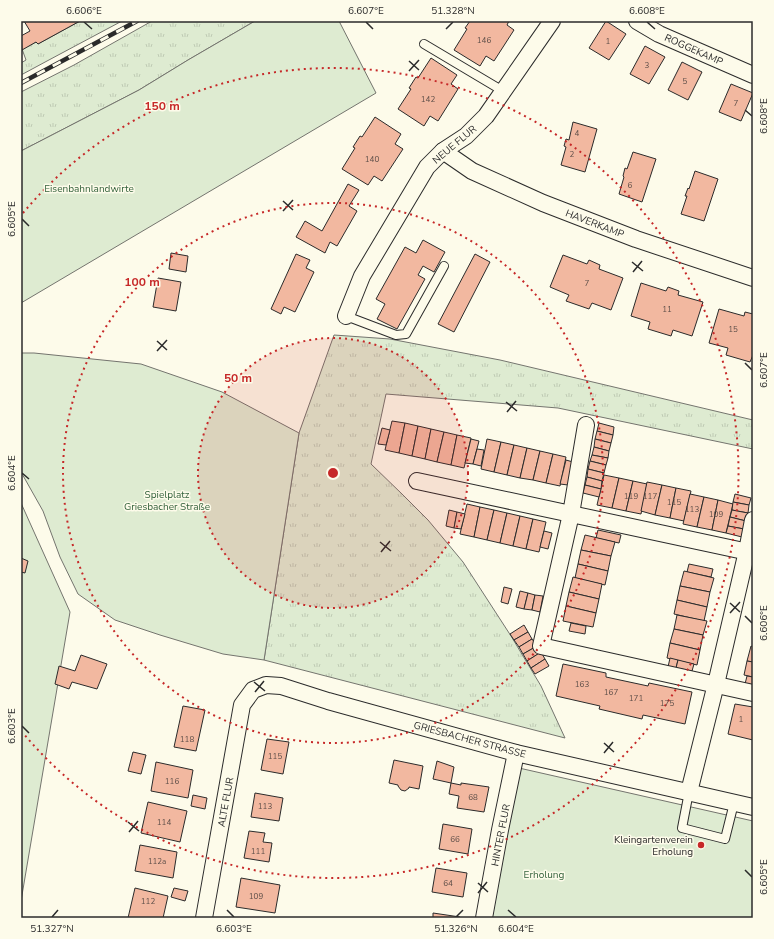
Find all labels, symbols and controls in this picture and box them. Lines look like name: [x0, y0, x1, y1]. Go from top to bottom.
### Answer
text: 6.606°E: [66, 4, 102, 18]
text: 6.607°E: [348, 4, 384, 18]
text: 51.328°N: [431, 4, 475, 18]
text: 6.608°E: [629, 4, 665, 18]
street label: ROGGEKAMP: [662, 31, 726, 69]
house number: 146: [477, 35, 491, 46]
house number: 1: [606, 36, 611, 47]
house number: 3: [645, 60, 650, 71]
house number: 5: [683, 76, 688, 87]
house number: 142: [421, 94, 435, 105]
text: 150 m: [144, 98, 180, 114]
house number: 7: [734, 98, 739, 109]
text: 6.608°E: [757, 98, 771, 134]
street label: NEUE FLUR: [430, 122, 480, 167]
house number: 4: [575, 128, 580, 139]
house number: 2: [570, 149, 575, 160]
house number: 140: [365, 154, 379, 165]
house number: 6: [628, 180, 633, 191]
park label: Eisenbahnlandwirte: [44, 182, 134, 196]
text: 6.605°E: [5, 201, 19, 237]
street label: HAVERKAMP: [563, 206, 627, 242]
text: 100 m: [124, 274, 160, 290]
house number: 7: [585, 278, 590, 289]
house number: 11: [662, 304, 672, 315]
house number: 15: [728, 324, 738, 335]
text: 6.607°E: [757, 352, 771, 388]
text: 50 m: [224, 370, 252, 386]
text: 6.604°E: [5, 455, 19, 491]
centre of rings: [326, 466, 340, 480]
park label: Spielplatz Griesbacher Straße: [124, 488, 210, 514]
house number: 119: [624, 491, 638, 502]
house number: 117: [643, 491, 657, 502]
house number: 115: [667, 497, 681, 508]
house number: 113: [685, 504, 699, 515]
house number: 109: [709, 509, 723, 520]
text: 6.606°E: [757, 605, 771, 641]
house number: 163: [575, 679, 589, 690]
house number: 167: [604, 687, 618, 698]
house number: 171: [629, 693, 643, 704]
house number: 175: [660, 698, 674, 709]
text: 6.603°E: [5, 708, 19, 744]
house number: 1: [739, 714, 744, 725]
street label: GRIESBACHER STRASSE: [412, 718, 528, 762]
house number: 118: [180, 734, 194, 745]
house number: 115: [268, 751, 282, 762]
house number: 116: [165, 776, 179, 787]
street label: ALTE FLUR: [215, 776, 237, 828]
house number: 68: [468, 792, 478, 803]
house number: 113: [258, 801, 272, 812]
street label: HINTER FLUR: [488, 802, 514, 868]
house number: 114: [157, 817, 171, 828]
place label: Kleingartenverein Erholung: [614, 833, 693, 859]
house number: 66: [450, 834, 460, 845]
marker: Kleingartenverein Erholung: [696, 840, 706, 850]
house number: 111: [251, 846, 265, 857]
house number: 112a: [148, 856, 166, 867]
text: 6.605°E: [757, 859, 771, 895]
park label: Erholung: [524, 868, 565, 882]
house number: 64: [443, 878, 453, 889]
house number: 109: [249, 891, 263, 902]
house number: 112: [141, 896, 155, 907]
text: 51.327°N: [30, 922, 74, 936]
text: 6.603°E: [216, 922, 252, 936]
text: 51.326°N: [434, 922, 478, 936]
text: 6.604°E: [498, 922, 534, 936]

